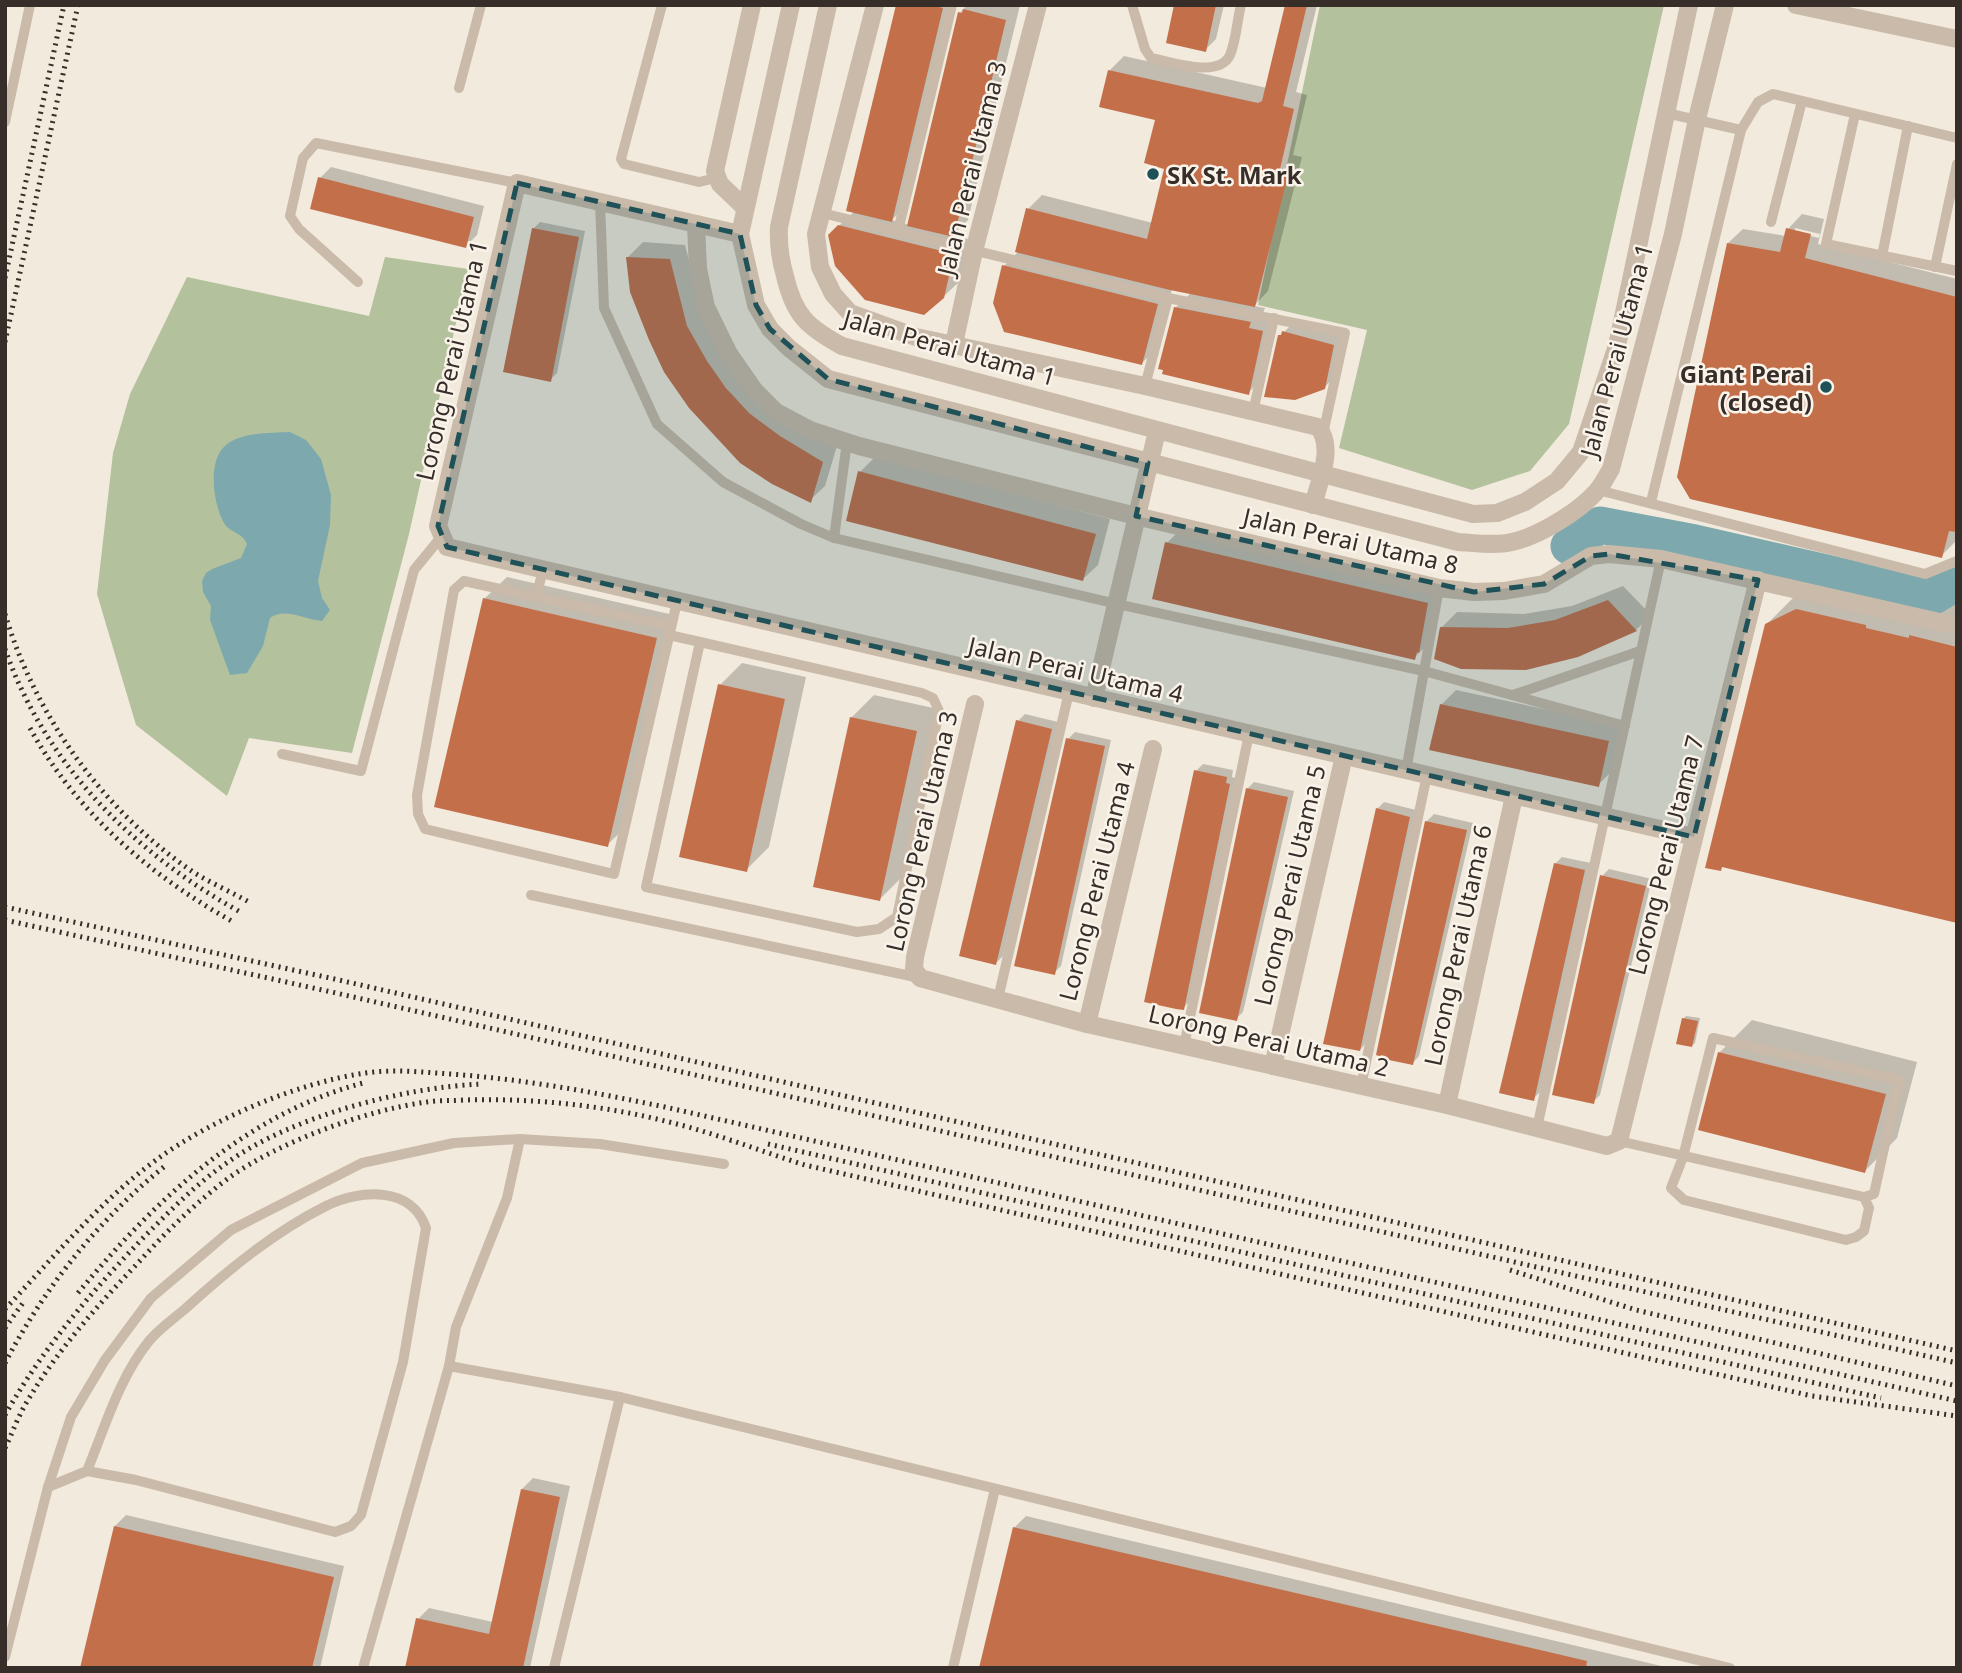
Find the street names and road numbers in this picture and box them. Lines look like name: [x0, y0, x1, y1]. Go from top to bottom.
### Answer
street label: Jalan Perai Utama 3: [928, 57, 1014, 281]
street label: Lorong Perai Utama 1: [407, 237, 495, 483]
street label: Jalan Perai Utama 1: [1571, 240, 1660, 462]
street label: Jalan Perai Utama 1: [838, 300, 1060, 393]
street label: Jalan Perai Utama 8: [1238, 499, 1462, 581]
street label: Jalan Perai Utama 4: [963, 628, 1187, 710]
street label: Lorong Perai Utama 3: [877, 708, 965, 954]
street label: Lorong Perai Utama 7: [1619, 732, 1711, 978]
street label: Lorong Perai Utama 4: [1050, 757, 1142, 1004]
street label: Lorong Perai Utama 5: [1245, 762, 1333, 1008]
street label: Lorong Perai Utama 6: [1415, 821, 1499, 1069]
street label: Lorong Perai Utama 2: [1146, 996, 1392, 1084]

